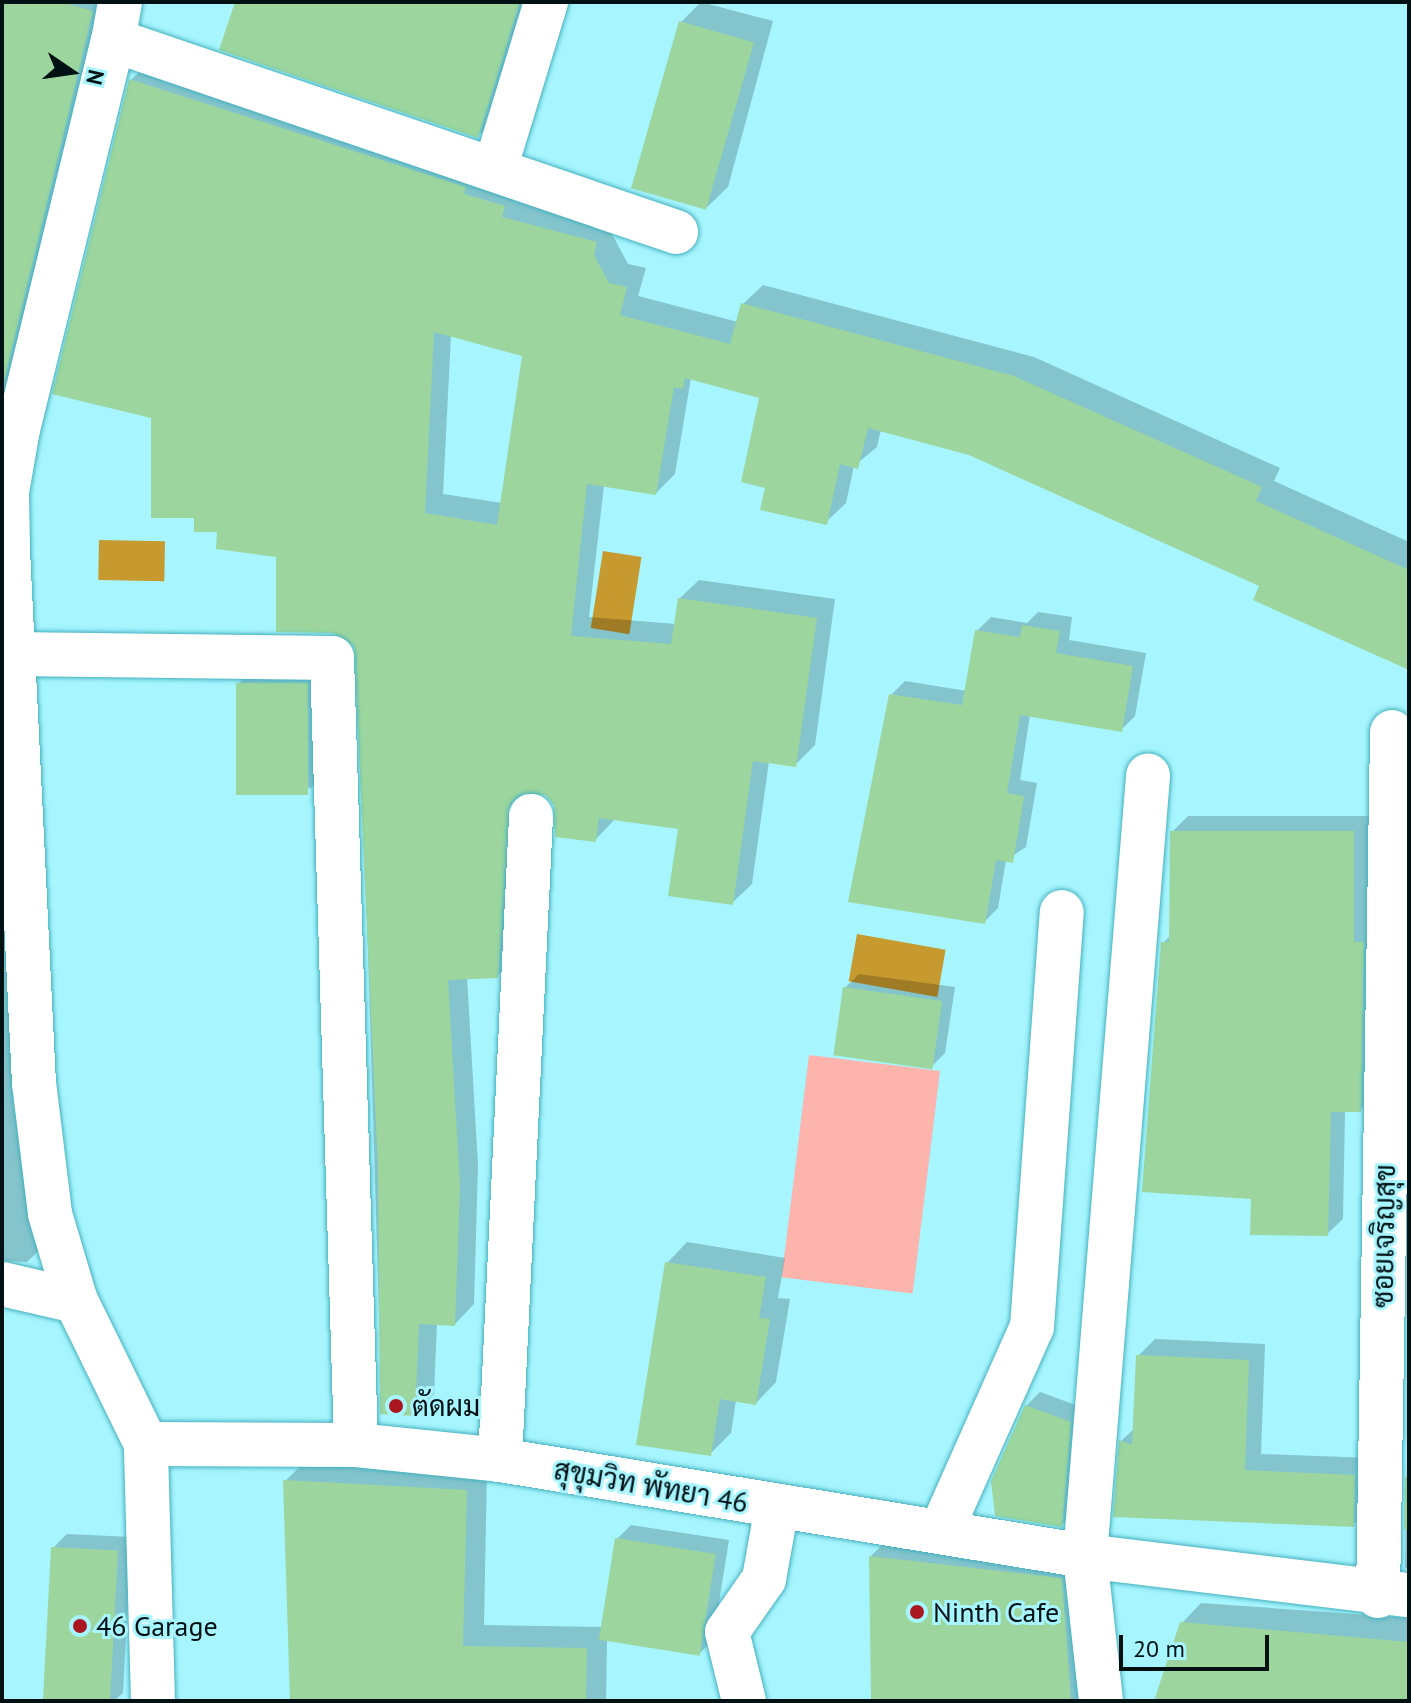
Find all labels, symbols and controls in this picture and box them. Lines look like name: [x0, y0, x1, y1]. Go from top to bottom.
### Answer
north arrow: [32, 32, 112, 112]
text: N: [80, 67, 111, 88]
street label: ซอยเจริญสุข: [1366, 1164, 1402, 1308]
place label: ตัดผม: [412, 1389, 480, 1423]
marker: ตัดผม: [387, 1397, 405, 1415]
street label: สุขุมวิท พัทยา 46: [551, 1452, 751, 1520]
place label: Ninth Cafe: [933, 1595, 1059, 1629]
marker: Ninth Cafe: [908, 1603, 926, 1621]
place label: 46 Garage: [96, 1609, 218, 1643]
marker: 46 Garage: [71, 1617, 89, 1635]
scale bar: [1123, 1619, 1273, 1669]
text: 20 m: [1133, 1633, 1185, 1664]

